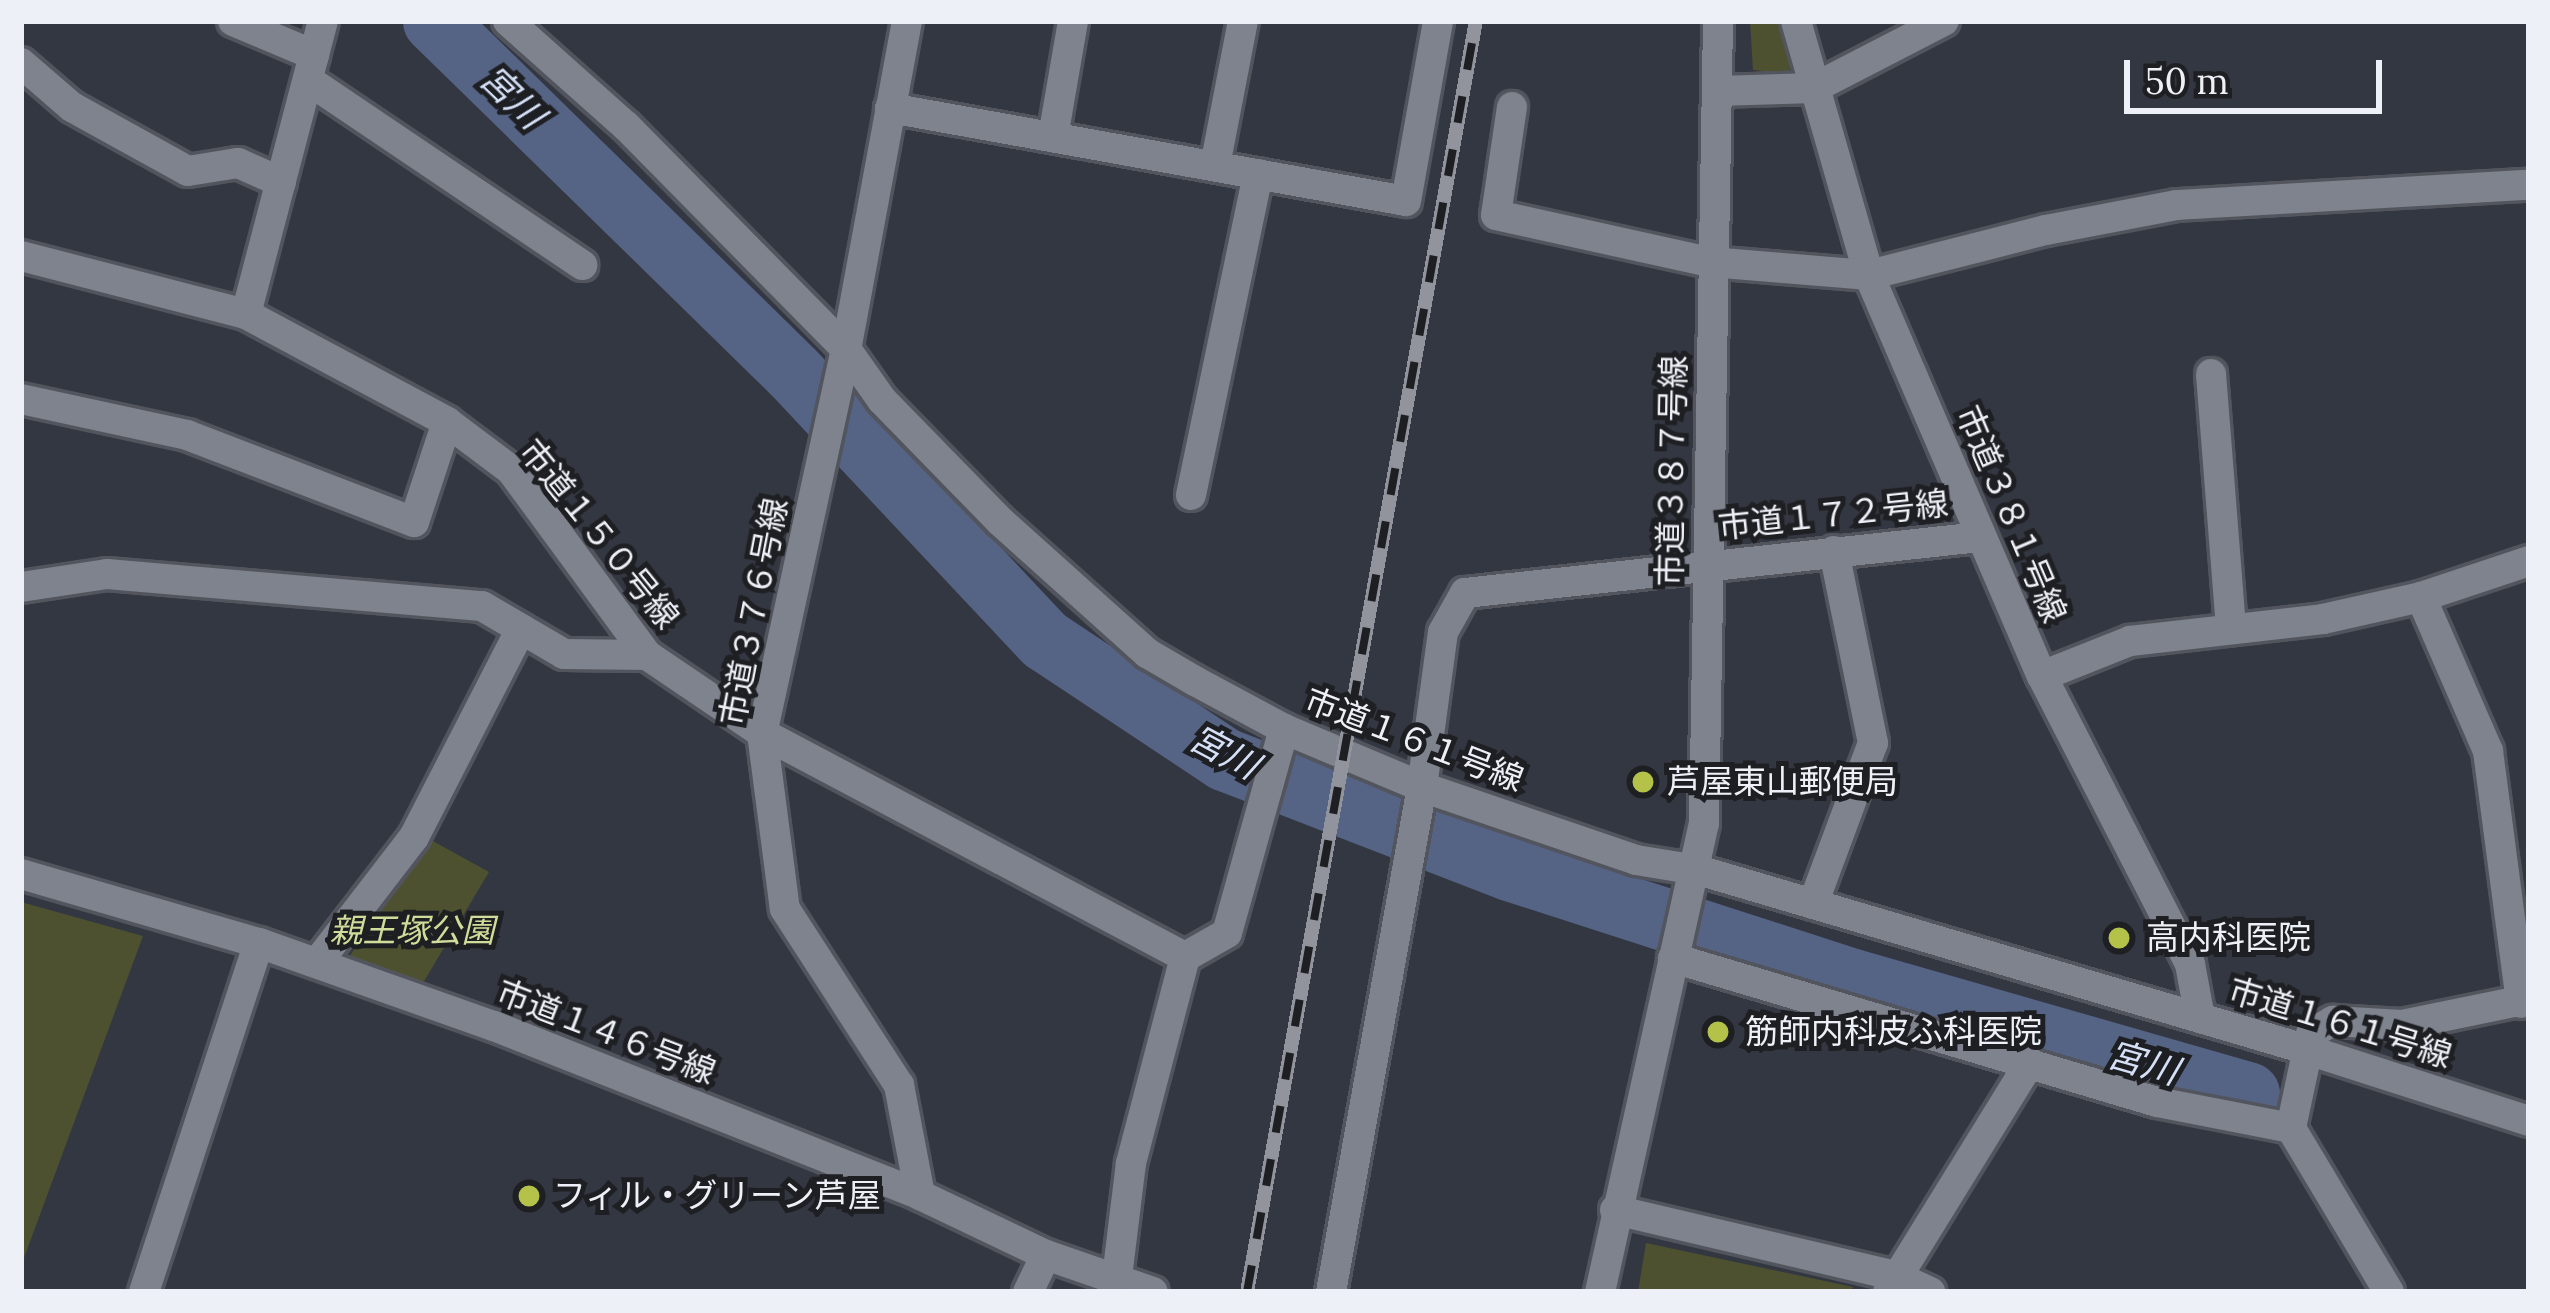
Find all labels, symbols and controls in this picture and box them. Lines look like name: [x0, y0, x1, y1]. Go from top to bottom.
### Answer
scale bar: [2130, 36, 2388, 110]
water label: 宮川: [471, 56, 553, 138]
text: 50 m: [2145, 58, 2229, 104]
street label: 市道３８７号線: [1650, 355, 1694, 587]
street label: 市道３８１号線: [1948, 400, 2074, 628]
street label: 市道１５０号線: [511, 432, 687, 636]
street label: 市道１７２号線: [1716, 483, 1950, 547]
street label: 市道３７６号線: [713, 495, 795, 729]
street label: 市道１６１号線: [1299, 680, 1529, 800]
water label: 宮川: [1182, 716, 1266, 788]
place label: 芦屋東山郵便局: [1667, 762, 1898, 802]
marker: 芦屋東山郵便局: [1630, 769, 1656, 795]
park label: 親王塚公園: [330, 911, 494, 951]
place label: 高内科医院: [2146, 918, 2311, 958]
marker: 高内科医院: [2103, 922, 2135, 954]
street label: 市道１６１号線: [2224, 970, 2456, 1076]
street label: 市道１４６号線: [491, 972, 721, 1092]
place label: 筋師内科皮ふ科医院: [1745, 1012, 2042, 1052]
marker: 筋師内科皮ふ科医院: [1702, 1016, 1734, 1048]
water label: 宮川: [2102, 1032, 2184, 1094]
place label: フィル・グリーン芦屋: [553, 1176, 883, 1216]
marker: フィル・グリーン芦屋: [516, 1183, 542, 1209]

